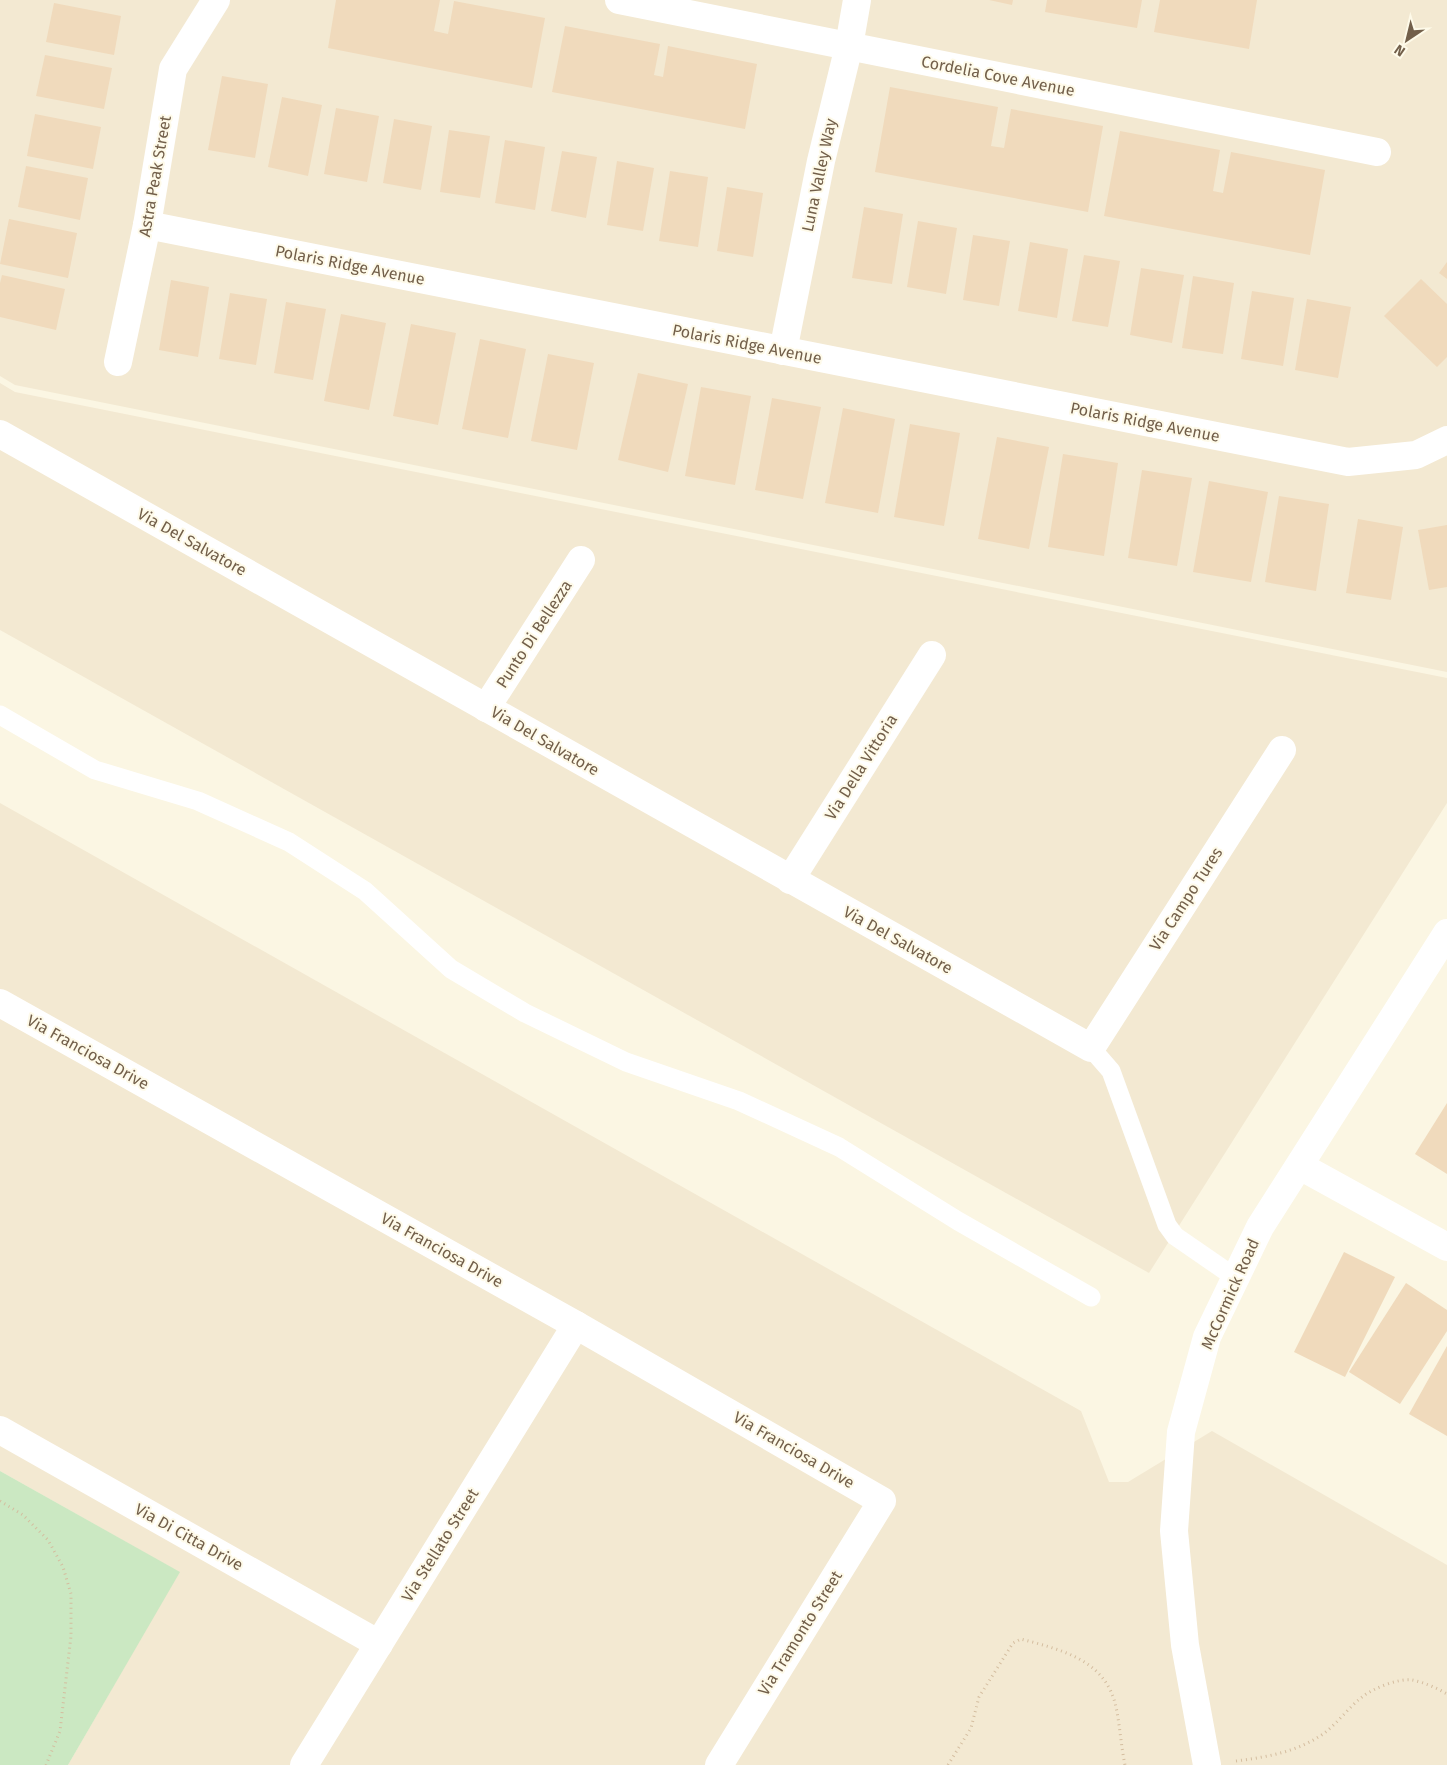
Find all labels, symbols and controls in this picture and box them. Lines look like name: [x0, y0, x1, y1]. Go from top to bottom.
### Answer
north arrow: [1382, 15, 1432, 65]
text: N: [1391, 41, 1409, 60]
street label: Cordelia Cove Avenue: [920, 52, 1076, 100]
street label: Astra Peak Street: [135, 114, 175, 238]
street label: Luna Valley Way: [798, 117, 840, 233]
street label: Polaris Ridge Avenue: [274, 241, 426, 289]
street label: Polaris Ridge Avenue: [671, 320, 823, 368]
street label: Polaris Ridge Avenue: [1069, 398, 1221, 446]
street label: Via Del Salvatore: [134, 504, 250, 580]
street label: Punto Di Bellezza: [492, 577, 576, 691]
street label: Via Del Salvatore: [488, 702, 602, 780]
street label: Via Della Vittoria: [821, 711, 901, 823]
street label: Via Campo Tures: [1145, 844, 1227, 954]
street label: Via Del Salvatore: [840, 902, 956, 978]
street label: Via Franciosa Drive: [24, 1011, 152, 1093]
street label: Via Franciosa Drive: [378, 1209, 506, 1291]
street label: McCormick Road: [1197, 1236, 1263, 1352]
street label: Via Franciosa Drive: [730, 1408, 858, 1492]
street label: Via Stellato Street: [398, 1485, 483, 1605]
street label: Via Di Citta Drive: [132, 1499, 246, 1575]
street label: Via Tramonto Street: [754, 1567, 846, 1699]

